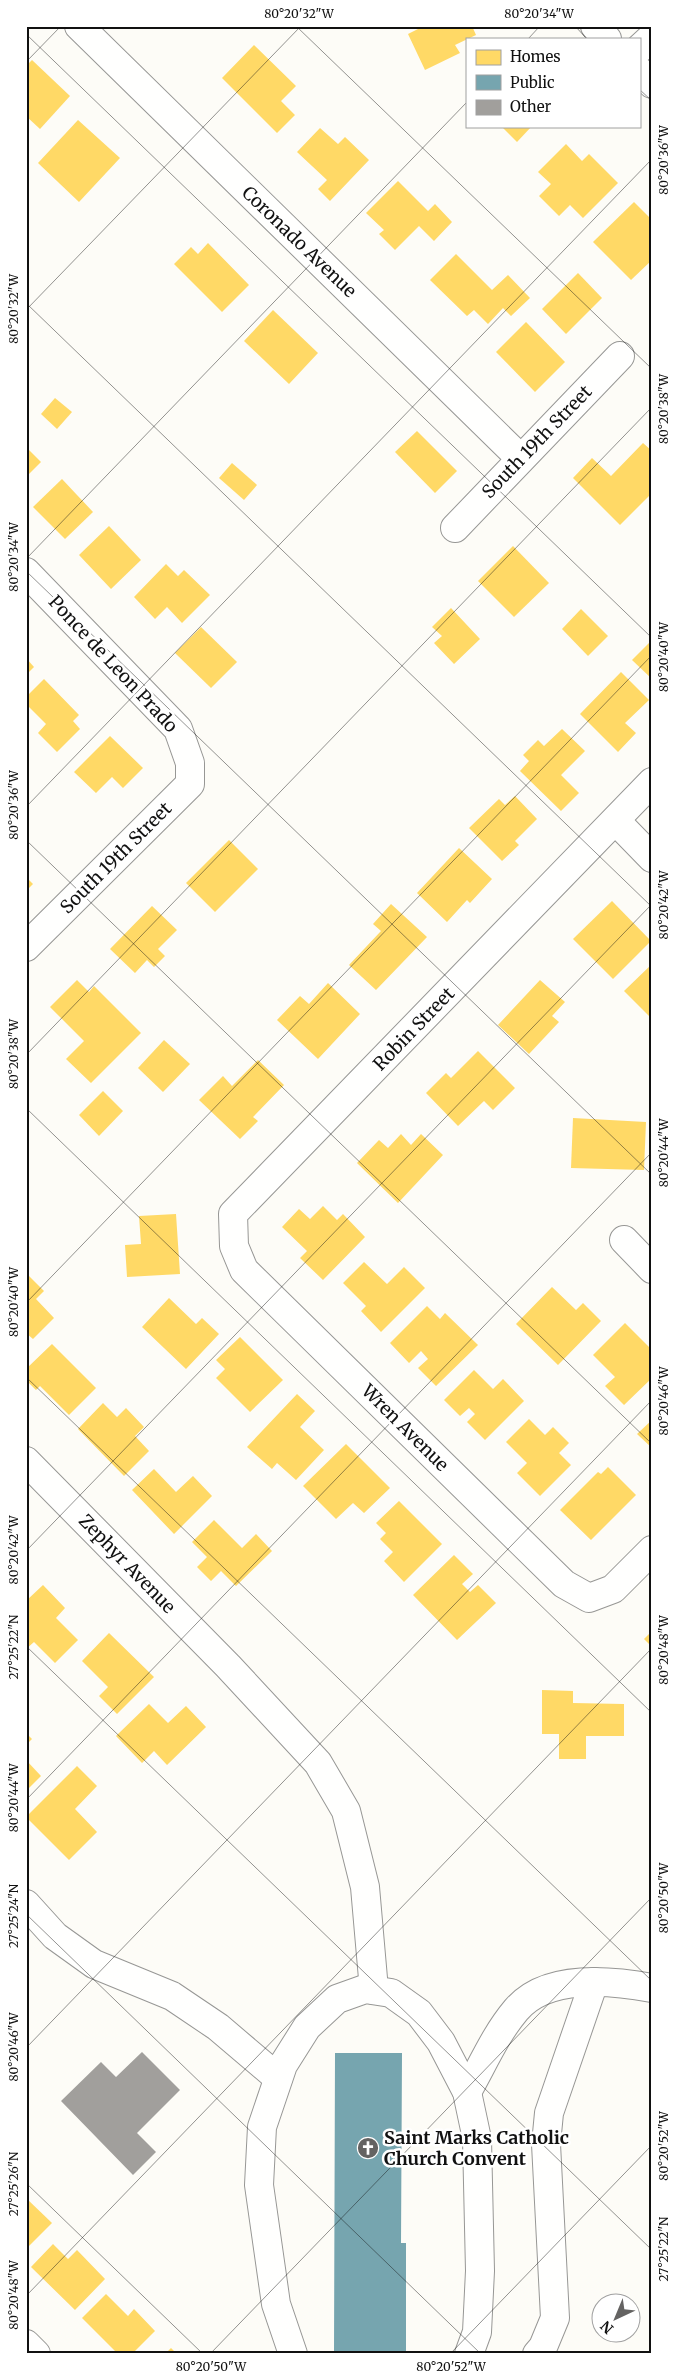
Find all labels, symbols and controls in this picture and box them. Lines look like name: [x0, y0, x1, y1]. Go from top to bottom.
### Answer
text: 80°20'32"W: [264, 6, 335, 21]
text: 80°20'34"W: [504, 6, 575, 21]
legend: [466, 38, 640, 128]
text: Homes: [510, 47, 561, 66]
text: Public: [510, 73, 555, 92]
text: Other: [510, 97, 552, 116]
text: 80°20'36"W: [656, 124, 671, 195]
street label: Coronado Avenue: [237, 181, 361, 302]
text: 80°20'32"W: [6, 273, 21, 344]
text: 80°20'38"W: [656, 373, 671, 444]
street label: South 19th Street: [477, 380, 596, 503]
text: 80°20'34"W: [6, 521, 21, 592]
street label: Ponce de Leon Prado: [44, 590, 183, 737]
text: 80°20'40"W: [656, 621, 671, 692]
text: 80°20'36"W: [6, 769, 21, 840]
street label: South 19th Street: [55, 797, 176, 918]
text: 80°20'42"W: [656, 870, 671, 939]
street label: Robin Street: [368, 982, 459, 1075]
text: 80°20'38"W: [6, 1018, 21, 1089]
text: 80°20'44"W: [656, 1118, 671, 1187]
text: 80°20'40"W: [6, 1266, 21, 1337]
text: 80°20'46"W: [656, 1365, 671, 1435]
street label: Wren Avenue: [356, 1379, 454, 1476]
street label: Zephyr Avenue: [74, 1509, 181, 1618]
text: 80°20'42"W: [6, 1515, 21, 1584]
text: 27°25'22"N: [6, 1614, 21, 1679]
text: 80°20'48"W: [656, 1614, 671, 1685]
text: 80°20'44"W: [6, 1763, 21, 1832]
text: 80°20'50"W: [656, 1862, 671, 1933]
text: 27°25'24"N: [6, 1883, 21, 1948]
text: 80°20'46"W: [6, 2011, 21, 2081]
text: 80°20'52"W: [656, 2110, 671, 2181]
place label: Saint Marks Catholic Church Convent: [384, 2126, 569, 2170]
church icon: Saint Marks Catholic Church Convent: [356, 2136, 380, 2160]
text: 27°25'26"N: [6, 2151, 21, 2216]
text: 27°25'22"N: [656, 2216, 671, 2281]
text: 80°20'48"W: [6, 2259, 21, 2330]
north arrow: [590, 2292, 640, 2342]
text: N: [597, 2317, 617, 2338]
text: 80°20'50"W: [176, 2359, 247, 2374]
text: 80°20'52"W: [416, 2359, 487, 2374]

